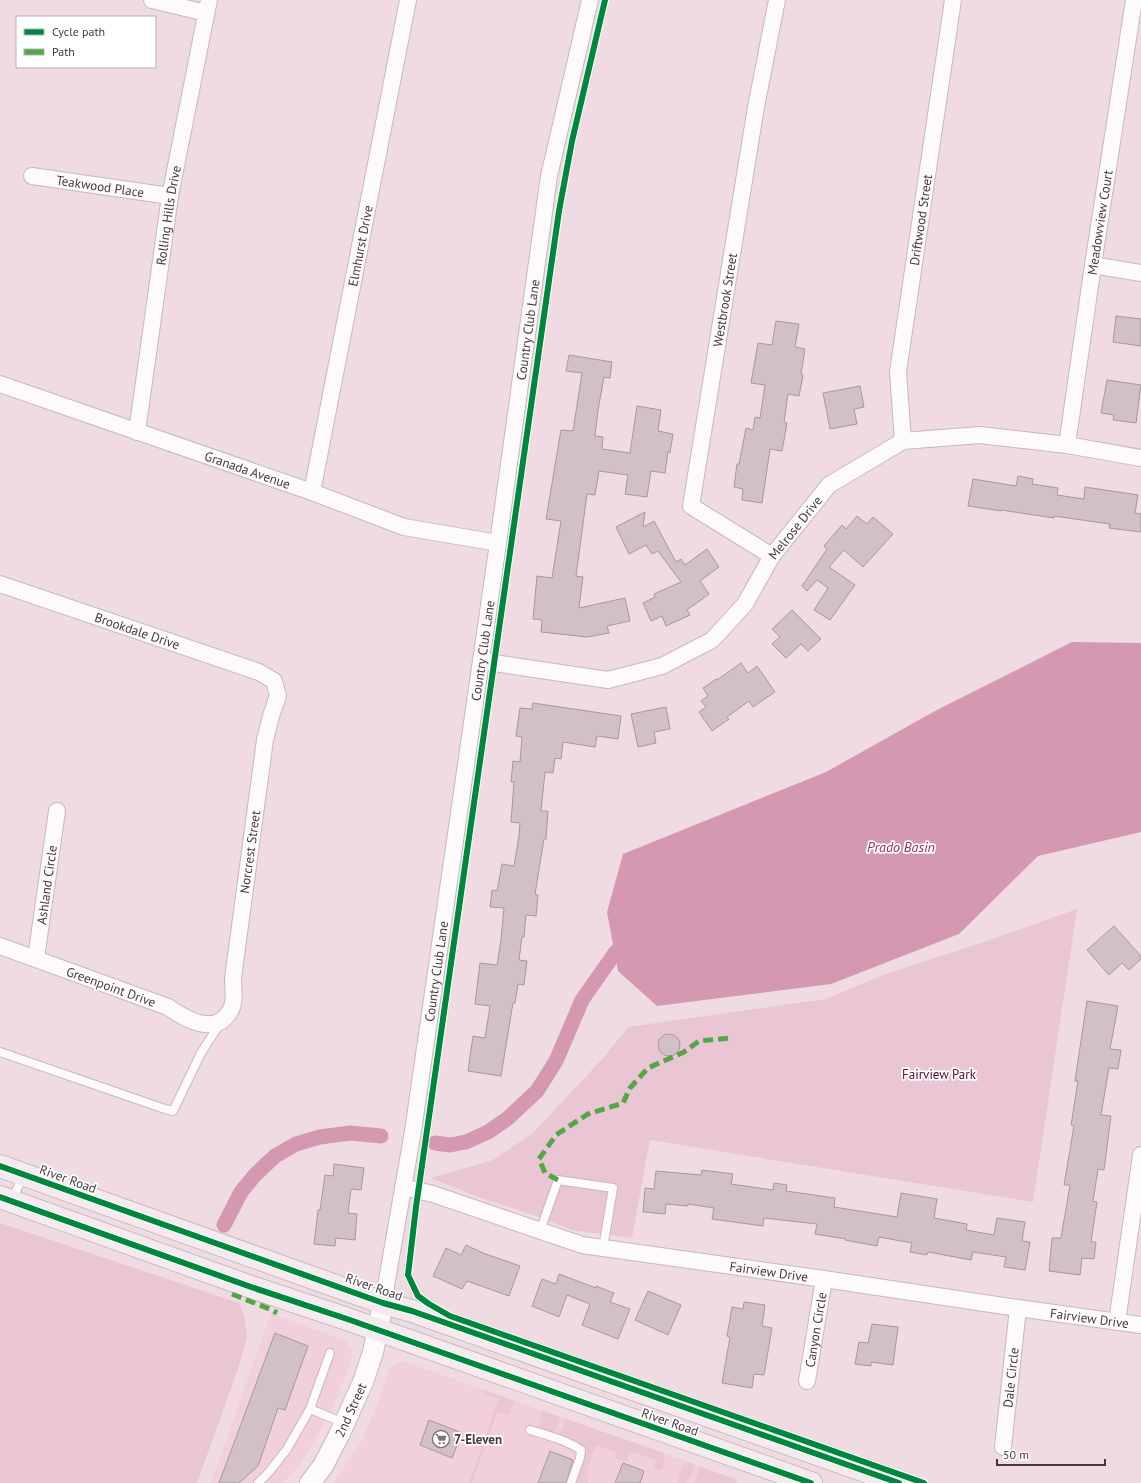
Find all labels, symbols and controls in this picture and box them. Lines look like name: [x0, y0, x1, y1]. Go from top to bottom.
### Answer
legend: [16, 16, 156, 68]
text: Cycle path: [52, 24, 105, 39]
text: Path: [52, 44, 75, 59]
street label: Rolling Hills Drive: [152, 164, 184, 266]
street label: Meadowview Court: [1083, 168, 1116, 276]
street label: Teakwood Place: [55, 171, 145, 201]
street label: Driftwood Street: [905, 173, 936, 267]
street label: Elmhurst Drive: [344, 204, 376, 288]
street label: Westbrook Street: [709, 251, 741, 348]
street label: Country Club Lane: [512, 278, 543, 381]
street label: Granada Avenue: [202, 447, 293, 492]
street label: Melrose Drive: [764, 492, 826, 563]
street label: Country Club Lane: [467, 599, 498, 702]
street label: Brookdale Drive: [93, 608, 182, 653]
street label: Norcrest Street: [236, 809, 264, 895]
water label: Prado Basin: [867, 838, 935, 856]
street label: Ashland Circle: [32, 844, 61, 925]
street label: Country Club Lane: [420, 920, 452, 1023]
street label: Greenpoint Drive: [64, 963, 158, 1011]
park label: Fairview Park: [902, 1066, 977, 1083]
street label: River Road: [37, 1161, 99, 1197]
street label: Fairview Drive: [728, 1257, 809, 1285]
street label: River Road: [343, 1269, 405, 1305]
street label: Canyon Circle: [801, 1291, 830, 1369]
street label: Fairview Drive: [1049, 1304, 1130, 1332]
street label: Dale Circle: [999, 1346, 1022, 1408]
street label: 2nd Street: [331, 1379, 370, 1440]
street label: River Road: [639, 1404, 701, 1440]
supermarket icon: 7-Eleven: [431, 1429, 451, 1449]
place label: 7-Eleven: [454, 1431, 502, 1448]
scale bar: [997, 1441, 1105, 1467]
text: 50 m: [1003, 1447, 1029, 1462]

